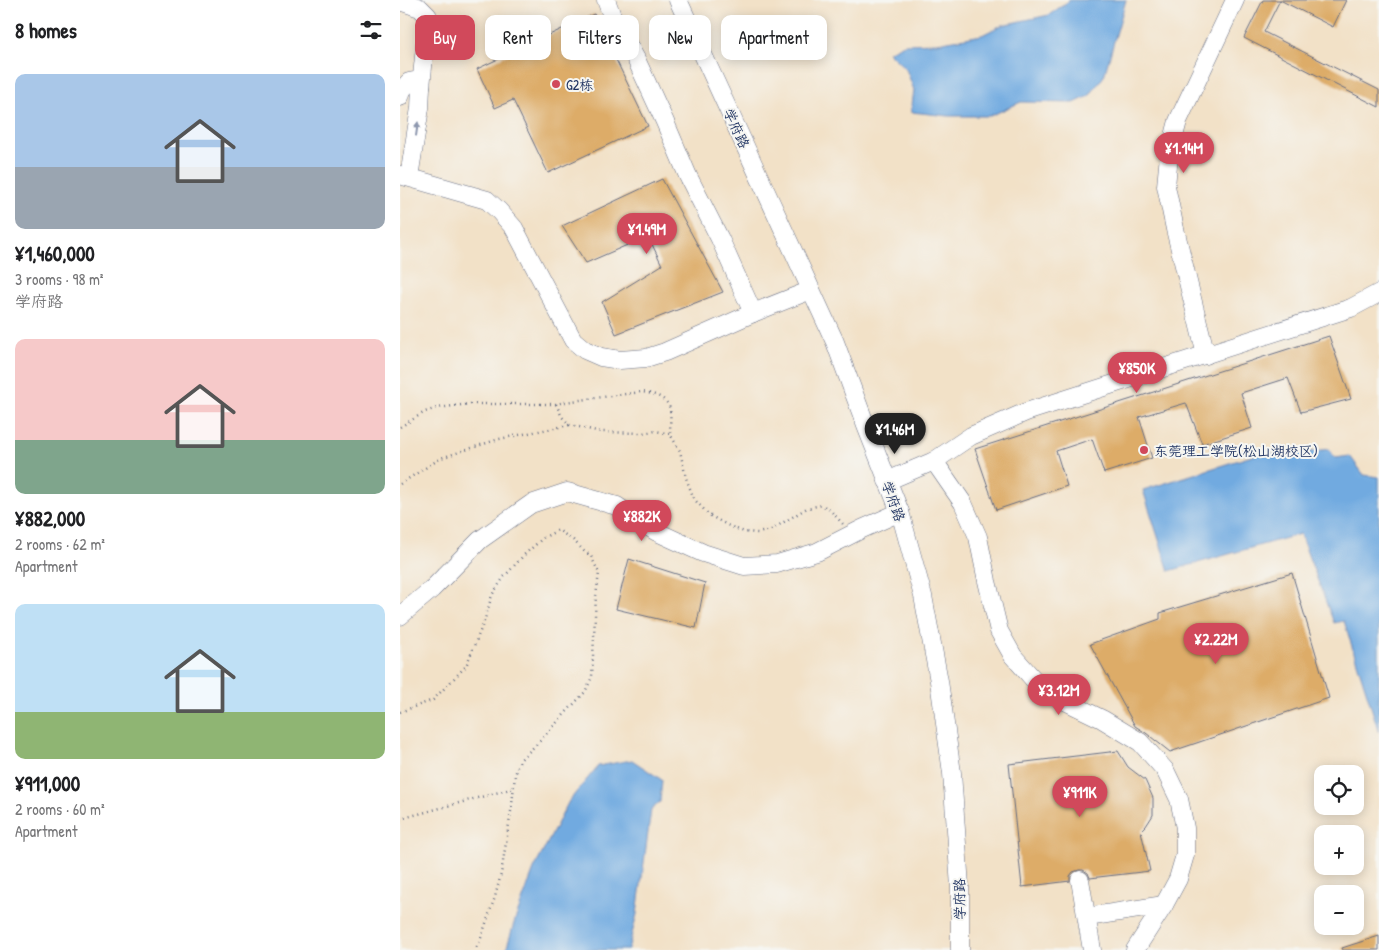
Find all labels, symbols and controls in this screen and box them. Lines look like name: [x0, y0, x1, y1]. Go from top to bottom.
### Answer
chip: Buy: [415, 15, 475, 60]
chip: Rent: [485, 15, 551, 60]
chip: Filters: [561, 15, 639, 60]
chip: New: [649, 15, 711, 60]
chip: Apartment: [721, 15, 827, 60]
text: 8 homes: [15, 16, 77, 45]
icon: filters: [357, 16, 385, 44]
place label: G2栋: [566, 75, 593, 94]
marker: G2栋: [550, 78, 562, 90]
street label: 学府路: [720, 105, 754, 151]
icon: home: [155, 106, 245, 196]
one-way arrow: [413, 121, 421, 137]
pin: ¥1.14M: [1143, 132, 1225, 174]
text: ¥1.14M: [1165, 137, 1203, 159]
pin: ¥1.49M: [606, 212, 688, 255]
text: ¥1.49M: [628, 218, 666, 240]
text: ¥1,460,000: [15, 239, 95, 268]
text: 3 rooms · 98 m²: [15, 268, 104, 290]
text: 学府路: [15, 290, 63, 312]
pin: ¥850K: [1102, 352, 1172, 394]
text: ¥850K: [1119, 357, 1155, 379]
icon: home: [155, 371, 245, 461]
pin: ¥1.46M: [854, 412, 936, 455]
text: ¥1.46M: [876, 418, 914, 440]
place label: 东莞理工学院(松山湖校区): [1154, 441, 1318, 460]
marker: 东莞理工学院(松山湖校区): [1138, 444, 1150, 456]
street label: 学府路: [878, 478, 910, 524]
pin: ¥882K: [607, 500, 677, 542]
text: ¥882,000: [15, 504, 85, 533]
text: ¥882K: [623, 505, 661, 527]
text: 2 rooms · 62 m²: [15, 533, 105, 555]
text: Apartment: [15, 555, 78, 577]
pin: ¥2.22M: [1175, 622, 1257, 665]
text: ¥2.22M: [1195, 628, 1237, 650]
icon: home: [155, 636, 245, 726]
pin: ¥3.12M: [1018, 674, 1100, 716]
text: ¥3.12M: [1039, 679, 1079, 701]
map controls: [1314, 765, 1364, 935]
button: locate: [1314, 765, 1364, 815]
text: ¥911,000: [15, 769, 80, 798]
pin: ¥911K: [1045, 776, 1115, 818]
text: ¥911K: [1063, 781, 1097, 803]
text: 2 rooms · 60 m²: [15, 798, 105, 820]
text: Apartment: [15, 820, 78, 842]
button: +: [1314, 825, 1364, 875]
street label: 学府路: [949, 878, 969, 920]
button: −: [1314, 885, 1364, 935]

